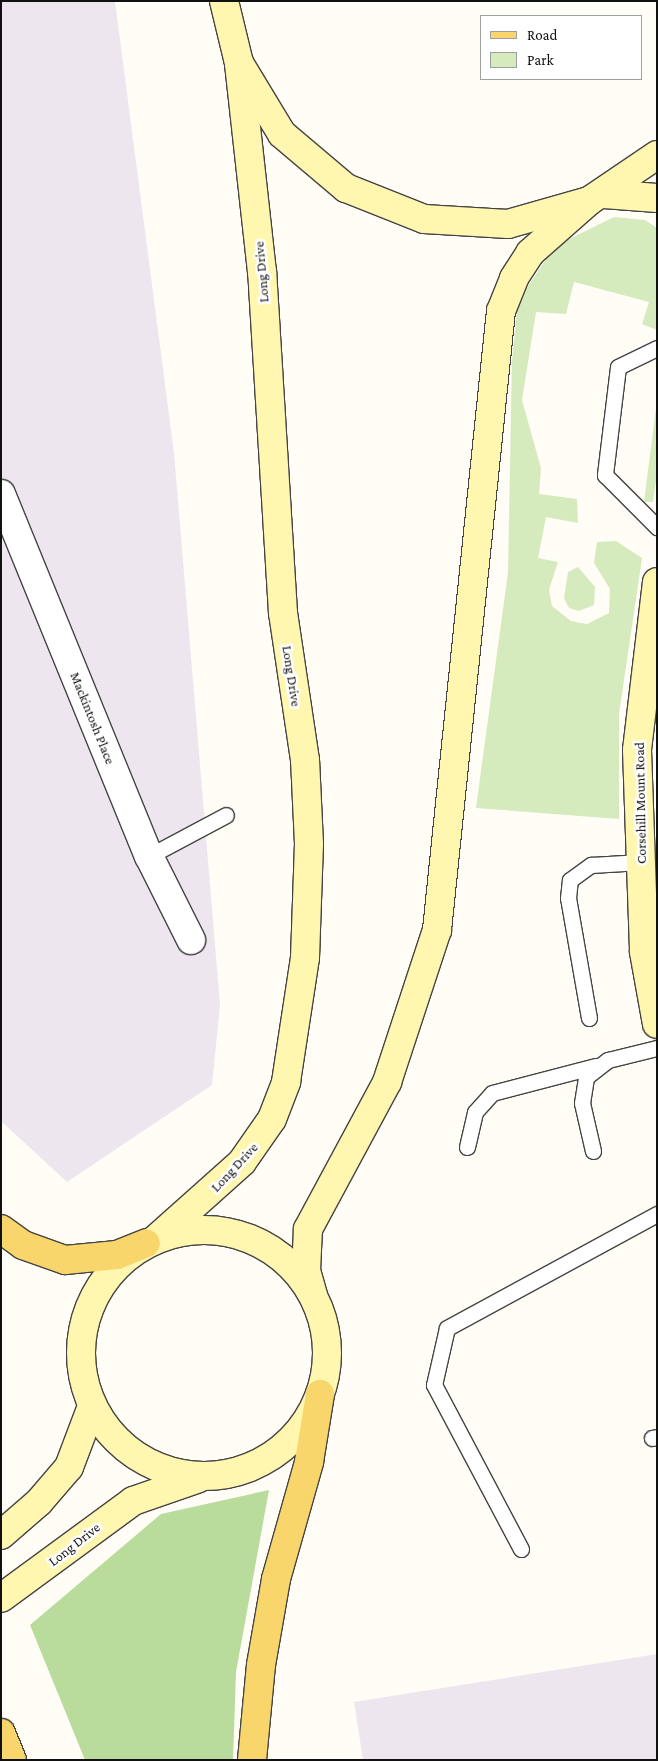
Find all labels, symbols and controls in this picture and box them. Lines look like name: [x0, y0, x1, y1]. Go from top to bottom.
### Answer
legend: [480, 15, 643, 80]
text: Road: [527, 27, 557, 43]
text: Park: [527, 52, 554, 68]
street label: Long Drive: [250, 241, 272, 303]
street label: Long Drive: [279, 644, 305, 708]
street label: Mackintosh Place: [67, 669, 119, 767]
street label: Corsehill Mount Road: [631, 742, 649, 864]
street label: Long Drive: [207, 1139, 261, 1195]
street label: Long Drive: [45, 1519, 103, 1569]

